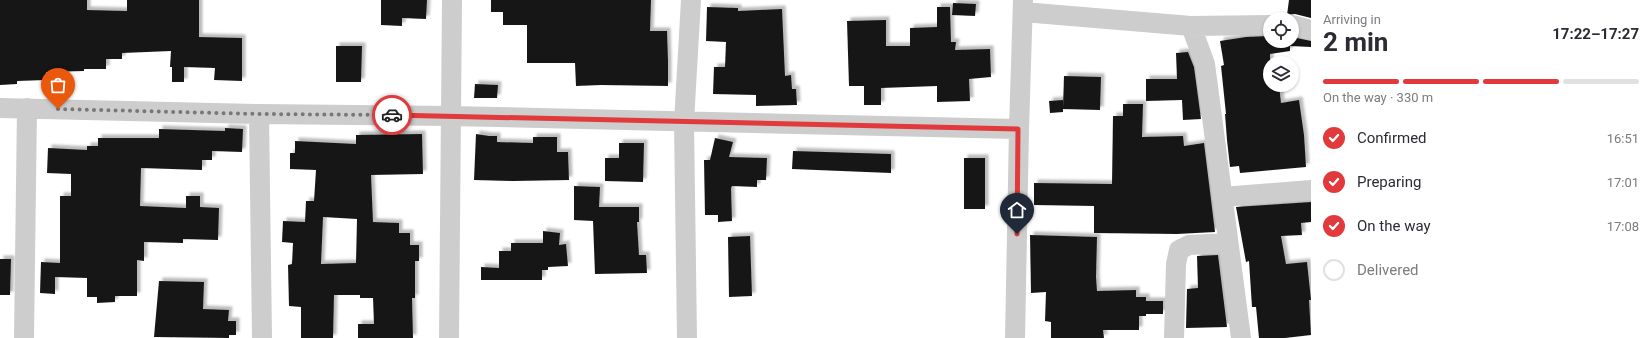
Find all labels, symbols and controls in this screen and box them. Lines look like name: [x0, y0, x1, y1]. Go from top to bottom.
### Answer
map controls: [1263, 12, 1299, 92]
button: locate: [1263, 12, 1299, 48]
text: Arriving in: [1323, 12, 1381, 27]
text: 17:22–17:27: [1552, 25, 1639, 43]
text: 2 min: [1323, 27, 1388, 57]
button: layers: [1263, 56, 1299, 92]
pin: [41, 68, 75, 109]
icon: bag: [47, 74, 69, 96]
text: On the way · 330 m: [1323, 90, 1433, 105]
courier: [372, 95, 412, 135]
icon: car: [381, 104, 403, 126]
icon: check: [1323, 127, 1345, 149]
text: Confirmed: [1357, 129, 1427, 147]
text: 16:51: [1607, 131, 1639, 146]
icon: check: [1323, 171, 1345, 193]
text: Preparing: [1357, 173, 1421, 191]
text: 17:01: [1607, 175, 1639, 190]
pin: [1000, 193, 1034, 234]
icon: home: [1006, 199, 1028, 221]
icon: check: [1323, 215, 1345, 237]
text: On the way: [1357, 217, 1431, 235]
text: 17:08: [1607, 219, 1639, 234]
text: Delivered: [1357, 261, 1419, 279]

